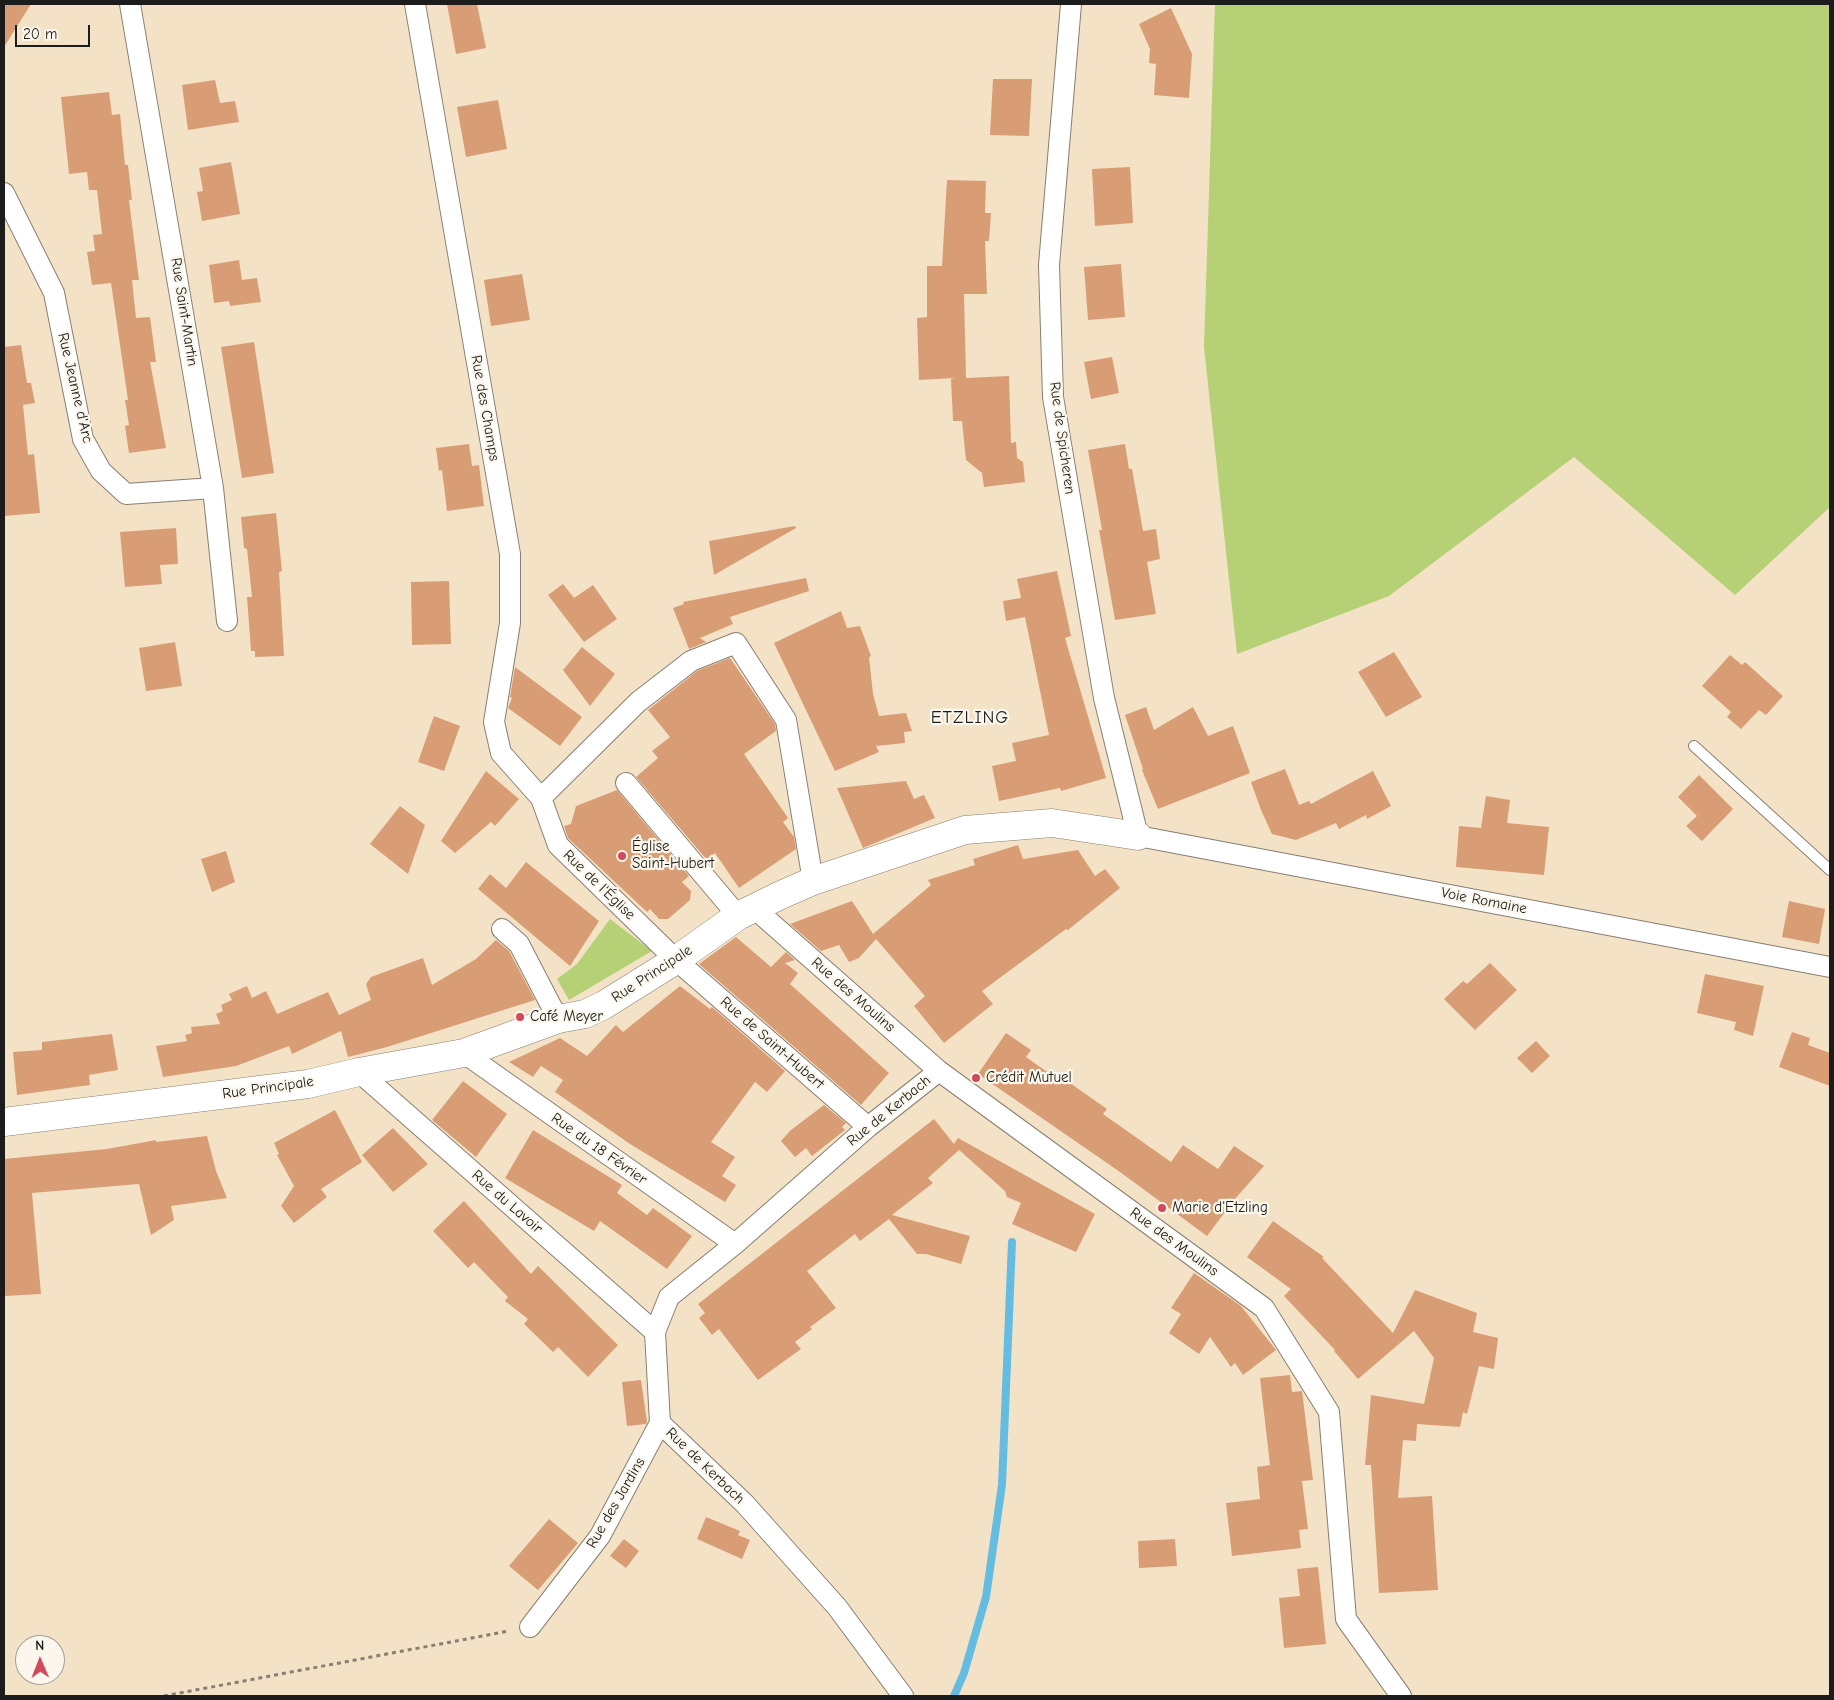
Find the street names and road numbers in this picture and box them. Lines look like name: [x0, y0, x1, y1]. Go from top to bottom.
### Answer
street label: Rue Saint-Martin: [167, 257, 201, 367]
street label: Rue Jeanne d'Arc: [54, 331, 96, 445]
street label: Rue des Champs: [467, 354, 503, 462]
street label: Rue de Spicheren: [1045, 381, 1079, 495]
street label: Rue de l'Église: [559, 846, 639, 924]
street label: Voie Romaine: [1440, 884, 1528, 918]
street label: Rue Principale: [608, 941, 696, 1007]
street label: Rue des Moulins: [807, 954, 899, 1036]
street label: Rue de Saint-Hubert: [716, 993, 828, 1093]
street label: Rue de Kerbach: [844, 1072, 934, 1150]
street label: Rue Principale: [221, 1073, 315, 1103]
street label: Rue du 18 Février: [548, 1109, 650, 1189]
street label: Rue du Lavoir: [468, 1166, 546, 1238]
street label: Rue des Moulins: [1126, 1204, 1222, 1280]
street label: Rue de Kerbach: [662, 1424, 748, 1508]
street label: Rue des Jardins: [583, 1454, 649, 1552]

